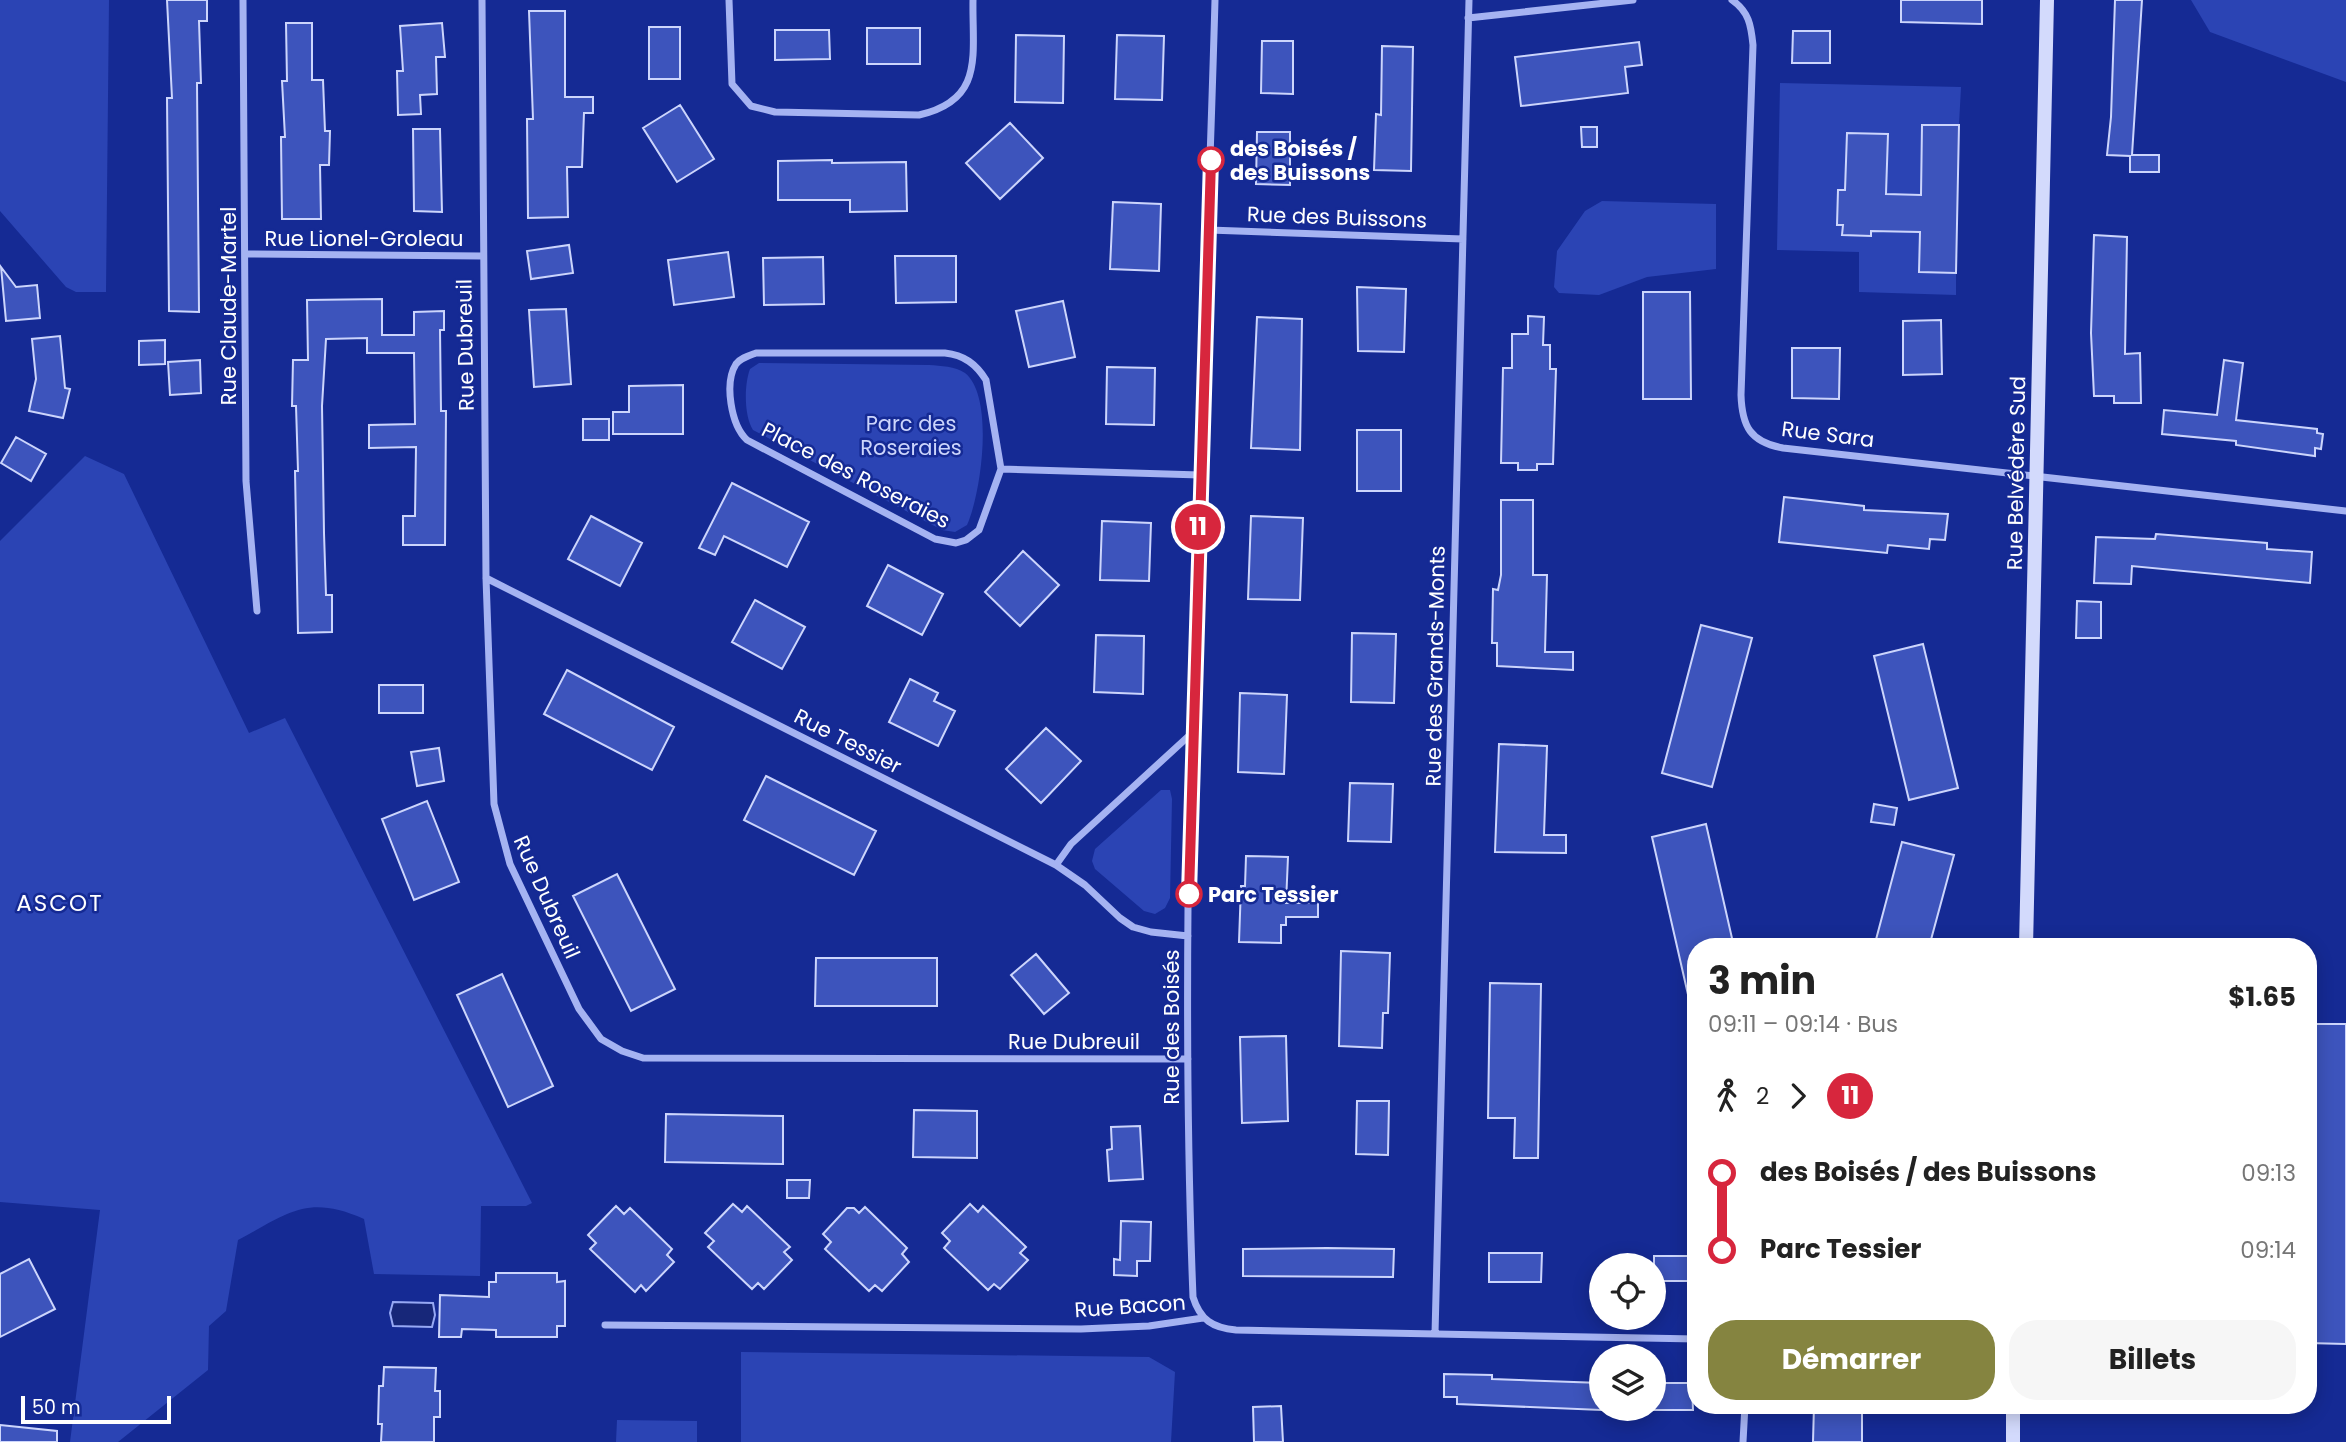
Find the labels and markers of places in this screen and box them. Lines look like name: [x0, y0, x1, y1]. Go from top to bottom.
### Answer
place label: des Boisés / des Buissons: [1230, 134, 1370, 187]
marker: des Boisés / des Buissons: [1198, 147, 1224, 173]
place label: Parc Tessier: [1208, 880, 1338, 909]
marker: Parc Tessier: [1176, 881, 1202, 907]

